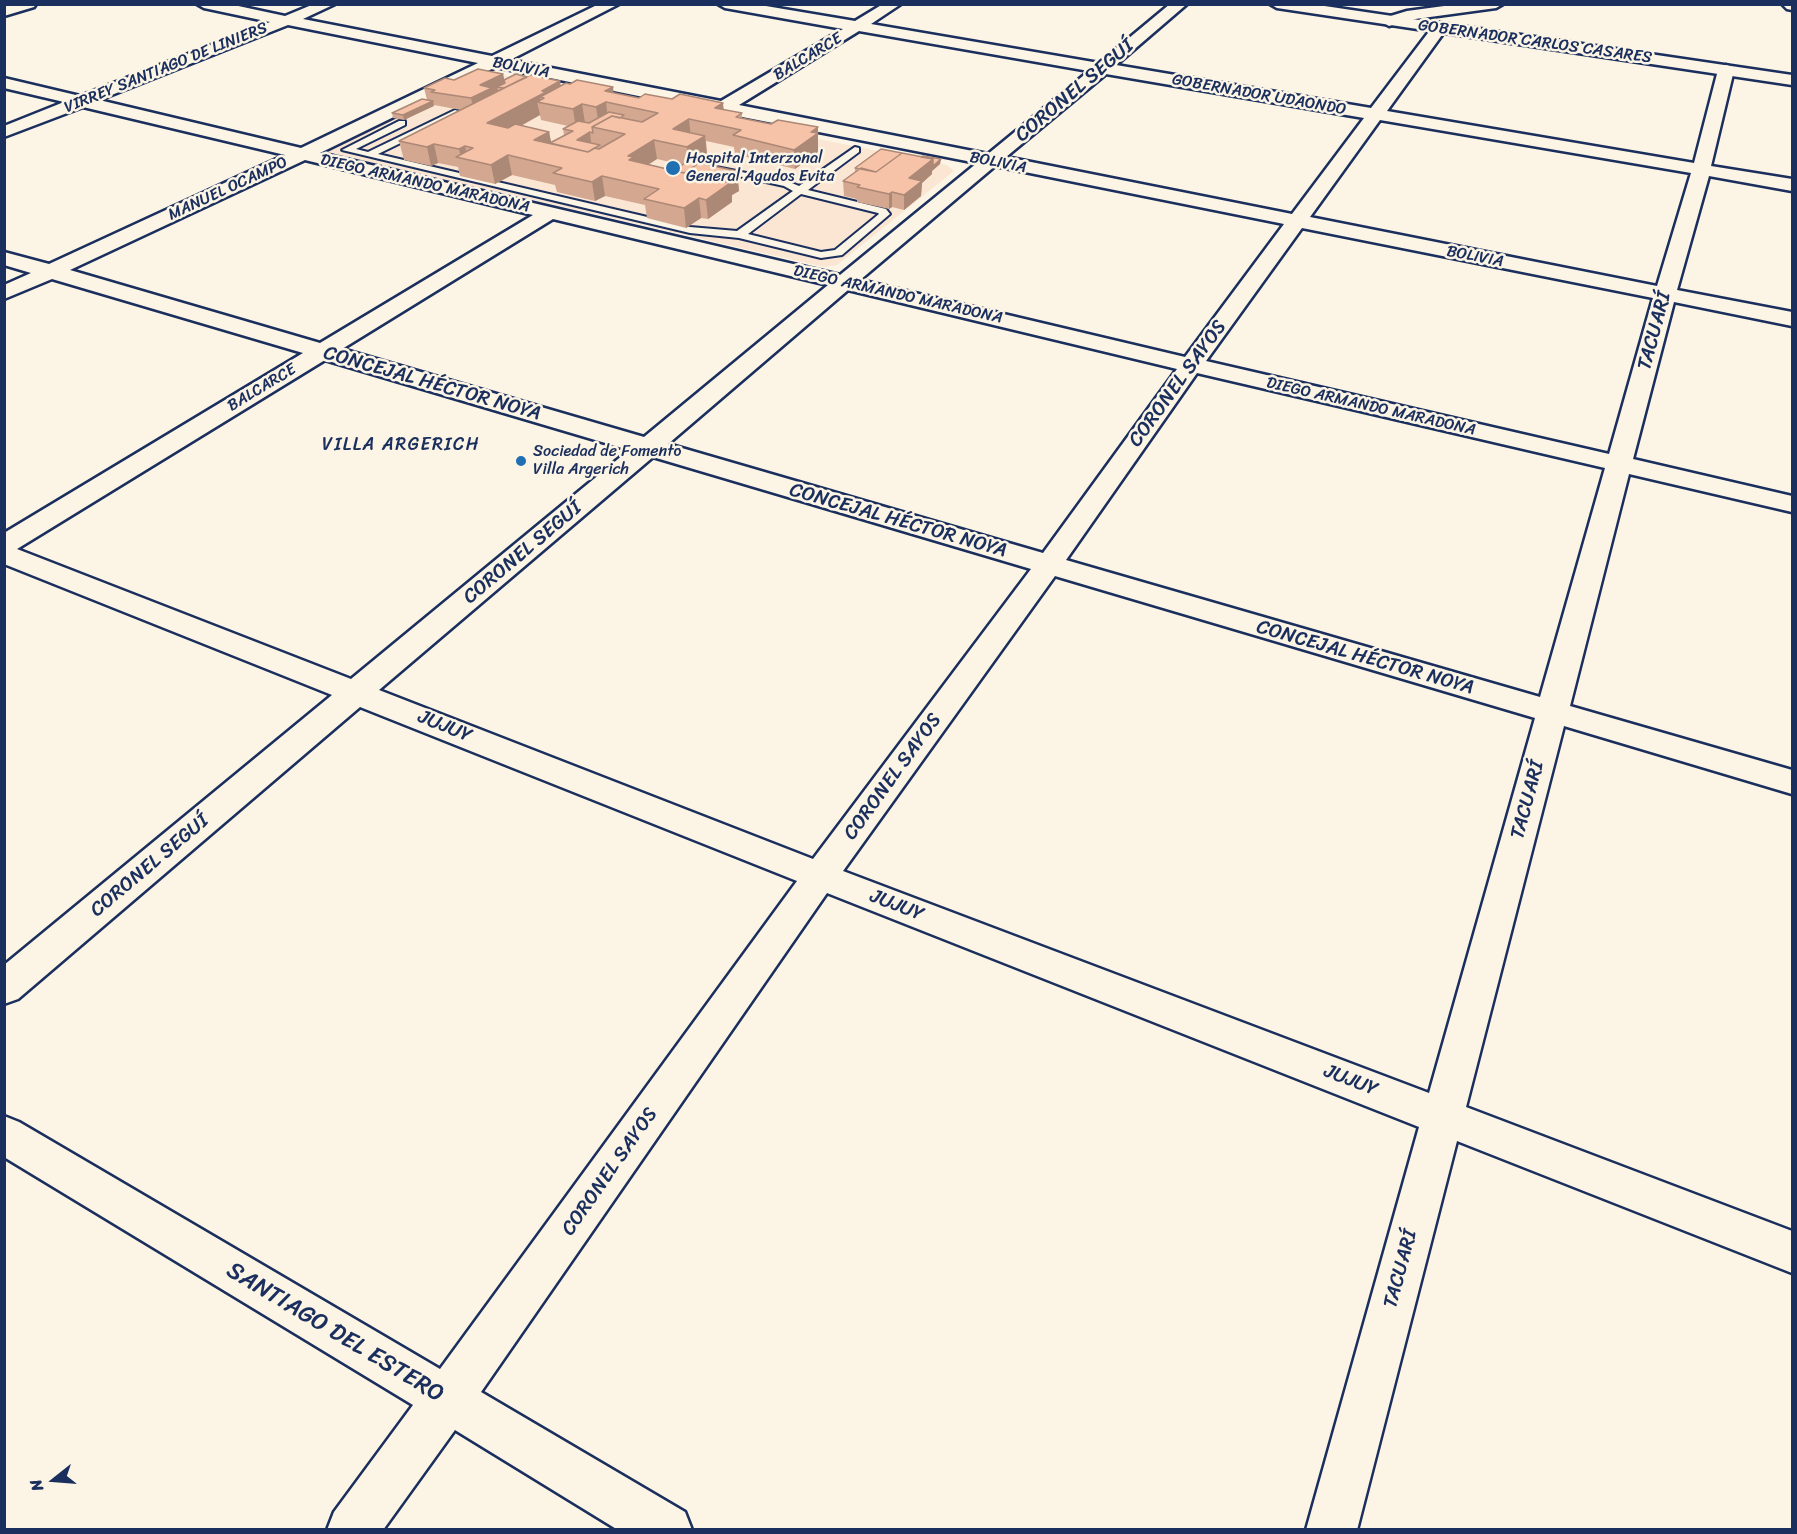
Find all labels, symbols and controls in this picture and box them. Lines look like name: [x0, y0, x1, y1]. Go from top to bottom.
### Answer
street label: GOBERNADOR CARLOS CASARES: [1417, 16, 1653, 68]
street label: VIRREY SANTIAGO DE LINIERS: [62, 18, 270, 118]
street label: BALCARCE: [770, 29, 846, 85]
street label: CORONEL SEGUÍ: [1011, 34, 1139, 148]
street label: BOLIVIA: [491, 53, 551, 83]
street label: GOBERNADOR UDAONDO: [1171, 70, 1347, 120]
street label: BOLIVIA: [968, 148, 1028, 178]
place label: Hospital Interzonal General Agudos Evita: [686, 149, 835, 187]
street label: DIEGO ARMANDO MARADONA: [319, 151, 531, 217]
street label: MANUEL OCAMPO: [165, 153, 291, 225]
marker: Hospital Interzonal General Agudos Evita: [664, 159, 682, 177]
street label: BOLIVIA: [1445, 242, 1505, 272]
street label: DIEGO ARMANDO MARADONA: [792, 262, 1004, 328]
street label: TACUARÍ: [1633, 289, 1677, 373]
street label: CORONEL SAYOS: [1124, 316, 1232, 452]
street label: CONCEJAL HÉCTOR NOYA: [321, 341, 543, 427]
street label: BALCARCE: [224, 360, 300, 416]
street label: DIEGO ARMANDO MARADONA: [1265, 374, 1477, 440]
district label: VILLA ARGERICH: [323, 434, 479, 456]
place label: Sociedad de Fomento Villa Argerich: [533, 442, 682, 480]
marker: Sociedad de Fomento Villa Argerich: [514, 454, 528, 468]
street label: CONCEJAL HÉCTOR NOYA: [787, 478, 1009, 564]
street label: CORONEL SEGUÍ: [459, 496, 587, 610]
street label: CONCEJAL HÉCTOR NOYA: [1254, 615, 1476, 701]
street label: JUJUY: [414, 705, 476, 749]
street label: CORONEL SAYOS: [839, 709, 947, 845]
street label: TACUARÍ: [1506, 758, 1550, 842]
street label: CORONEL SEGUÍ: [86, 809, 214, 923]
street label: JUJUY: [866, 885, 928, 927]
street label: JUJUY: [1320, 1060, 1382, 1102]
street label: CORONEL SAYOS: [557, 1103, 663, 1241]
street label: TACUARÍ: [1379, 1227, 1423, 1311]
street label: SANTIAGO DEL ESTERO: [221, 1257, 449, 1409]
north arrow: [24, 1450, 84, 1510]
text: N: [21, 1476, 52, 1495]

